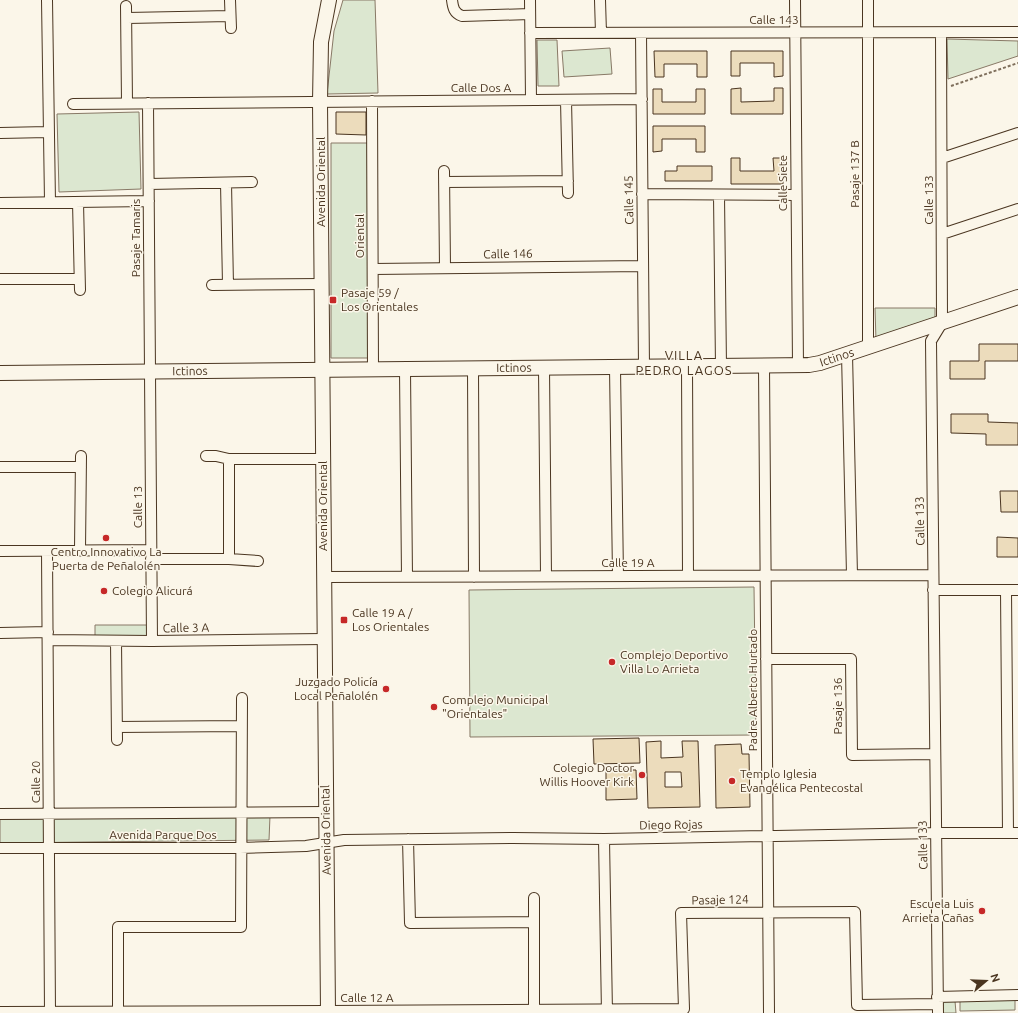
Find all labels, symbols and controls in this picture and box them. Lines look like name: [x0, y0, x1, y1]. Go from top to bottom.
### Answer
street label: Calle 143: [749, 13, 799, 26]
street label: Calle Dos A: [451, 81, 511, 94]
street label: Avenida Oriental: [314, 137, 327, 227]
street label: Pasaje 137 B: [848, 140, 861, 208]
street label: Calle Siete: [776, 155, 789, 211]
street label: Calle 145: [622, 175, 635, 225]
street label: Calle 133: [922, 175, 935, 225]
street label: Pasaje Tamaris: [129, 199, 142, 277]
street label: Oriental: [353, 214, 366, 258]
street label: Calle 146: [483, 247, 533, 260]
place label: Pasaje 59 / Los Orientales: [341, 286, 418, 313]
marker: Pasaje 59 / Los Orientales: [328, 295, 338, 305]
street label: Ictinos: [818, 345, 856, 369]
district label: VILLA PEDRO LAGOS: [635, 348, 733, 377]
street label: Ictinos: [496, 361, 532, 374]
street label: Ictinos: [172, 364, 208, 377]
street label: Avenida Oriental: [316, 461, 329, 551]
street label: Calle 13: [131, 486, 144, 528]
street label: Calle 133: [913, 496, 926, 546]
marker: Centro Innovativo La Puerta de Peñalolén: [101, 533, 111, 543]
place label: Centro Innovativo La Puerta de Peñalolén: [50, 545, 162, 572]
street label: Calle 19 A: [601, 556, 655, 569]
place label: Colegio Alicurá: [112, 584, 193, 597]
marker: Colegio Alicurá: [99, 586, 109, 596]
place label: Calle 19 A / Los Orientales: [352, 606, 429, 633]
marker: Calle 19 A / Los Orientales: [339, 615, 349, 625]
street label: Calle 3 A: [163, 621, 210, 634]
street label: Padre Alberto Hurtado: [746, 629, 759, 751]
place label: Complejo Deportivo Villa Lo Arrieta: [620, 648, 728, 675]
marker: Complejo Deportivo Villa Lo Arrieta: [607, 657, 617, 667]
place label: Juzgado Policía Local Peñalolén: [294, 675, 378, 702]
street label: Pasaje 136: [831, 677, 844, 735]
marker: Juzgado Policía Local Peñalolén: [381, 684, 391, 694]
place label: Complejo Municipal "Orientales": [442, 693, 548, 720]
marker: Complejo Municipal "Orientales": [429, 702, 439, 712]
street label: Calle 20: [29, 760, 42, 803]
place label: Colegio Doctor Willis Hoover Kirk: [539, 761, 634, 788]
place label: Templo Iglesia Evangélica Pentecostal: [740, 767, 863, 794]
marker: Colegio Doctor Willis Hoover Kirk: [637, 770, 647, 780]
marker: Templo Iglesia Evangélica Pentecostal: [727, 776, 737, 786]
street label: Avenida Oriental: [318, 785, 333, 875]
street label: Diego Rojas: [639, 817, 703, 832]
street label: Calle 133: [916, 820, 929, 870]
street label: Avenida Parque Dos: [109, 828, 217, 841]
street label: Pasaje 124: [691, 892, 749, 906]
place label: Escuela Luis Arrieta Cañas: [902, 897, 974, 924]
marker: Escuela Luis Arrieta Cañas: [977, 906, 987, 916]
north arrow: [966, 961, 1006, 1001]
text: N: [988, 972, 1002, 984]
street label: Calle 12 A: [340, 991, 394, 1004]

